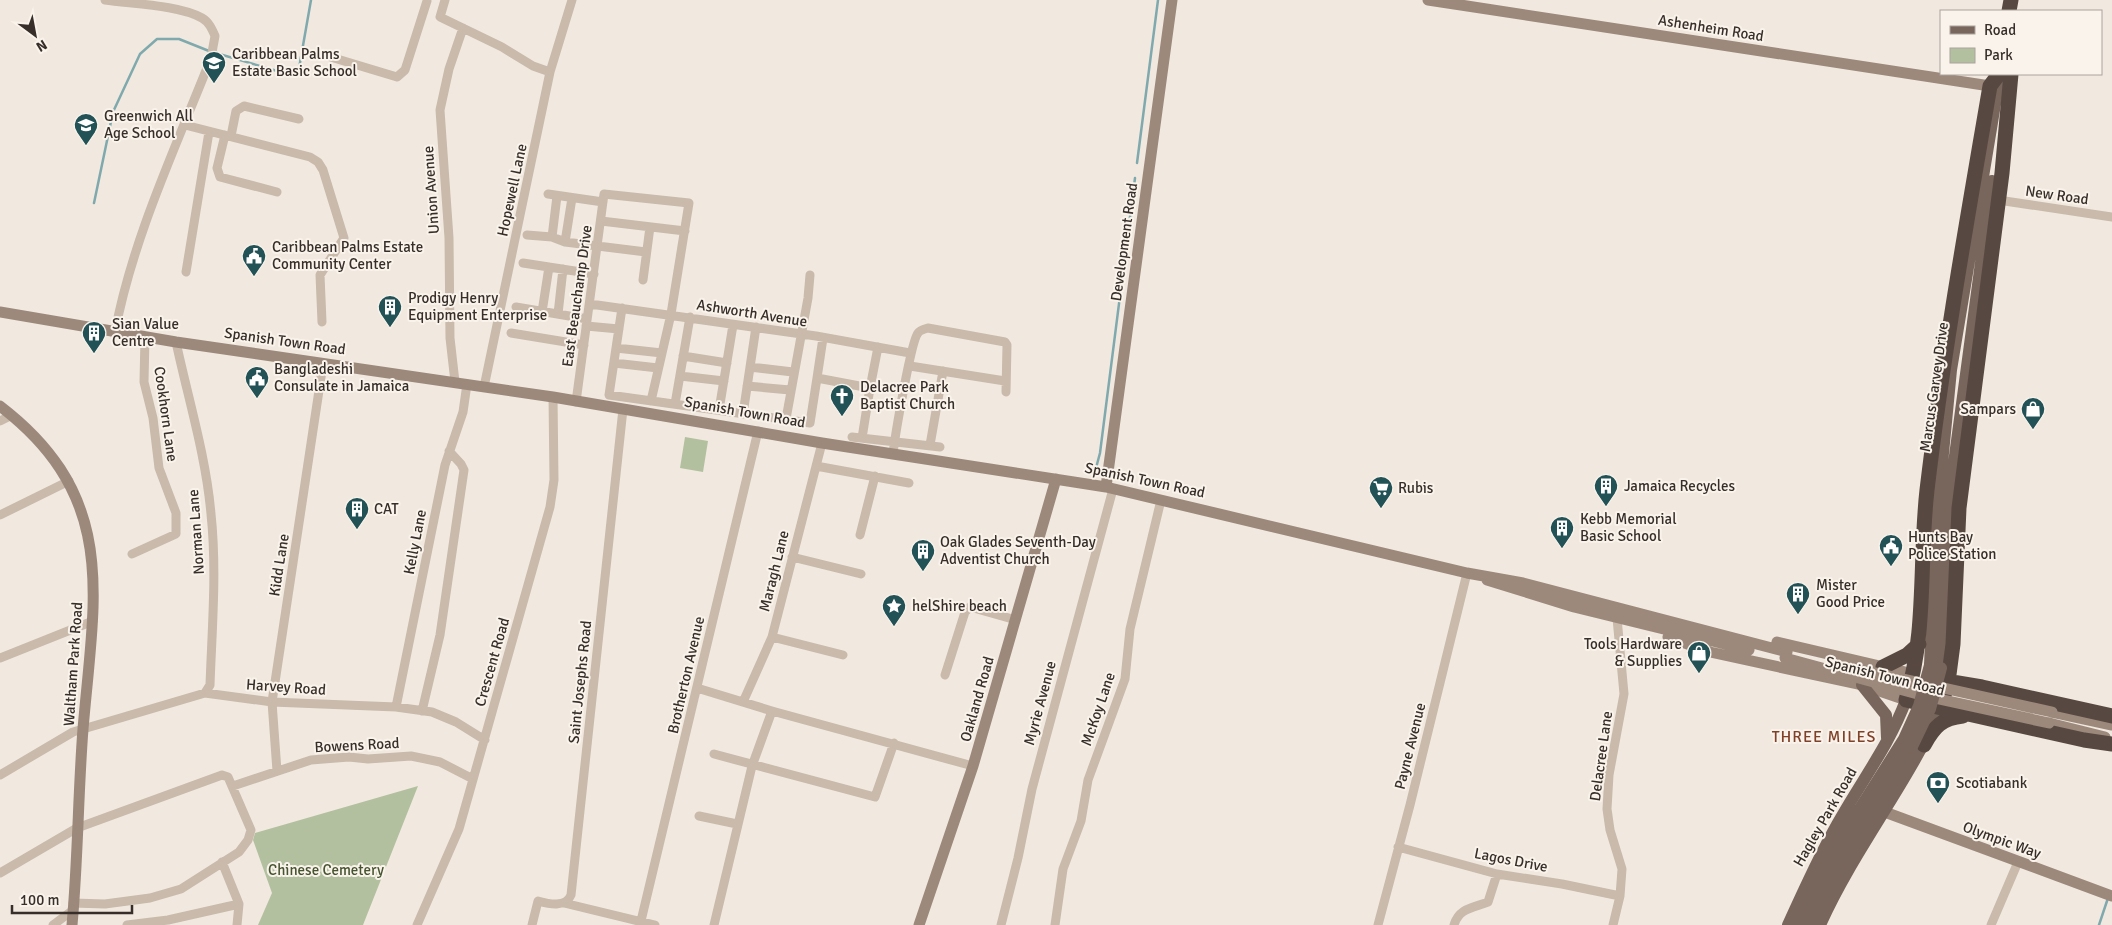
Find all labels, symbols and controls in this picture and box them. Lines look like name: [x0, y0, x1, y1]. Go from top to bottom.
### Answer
north arrow: [10, 10, 60, 60]
legend: [1940, 10, 2102, 75]
street label: Ashenheim Road: [1657, 11, 1765, 45]
text: Road: [1984, 21, 2016, 39]
text: N: [33, 36, 50, 55]
place label: Caribbean Palms Estate Basic School: [232, 45, 357, 80]
text: Park: [1984, 46, 2013, 64]
school or university icon: Caribbean Palms Estate Basic School: [201, 50, 227, 84]
place label: Greenwich All Age School: [104, 107, 193, 142]
school or university icon: Greenwich All Age School: [73, 112, 99, 146]
street label: Hopewell Lane: [493, 142, 531, 238]
street label: Union Avenue: [419, 145, 443, 235]
street label: Development Road: [1107, 182, 1141, 302]
street label: New Road: [2024, 182, 2090, 208]
street label: East Beauchamp Drive: [558, 224, 596, 368]
place label: Caribbean Palms Estate Community Center: [272, 238, 423, 273]
public building icon: Caribbean Palms Estate Community Center: [241, 243, 267, 277]
place label: Prodigy Henry Equipment Enterprise: [408, 289, 547, 324]
building icon: Prodigy Henry Equipment Enterprise: [377, 294, 403, 328]
street label: Ashworth Avenue: [695, 295, 809, 331]
place label: Sian Value Centre: [112, 315, 179, 350]
building icon: Sian Value Centre: [81, 320, 107, 354]
street label: Marcus Garvey Drive: [1916, 321, 1952, 453]
street label: Spanish Town Road: [223, 324, 347, 358]
place label: Bangladeshi Consulate in Jamaica: [274, 360, 409, 395]
street label: Cookhorn Lane: [150, 365, 182, 463]
public building icon: Bangladeshi Consulate in Jamaica: [244, 365, 270, 399]
place label: Delacree Park Baptist Church: [860, 378, 955, 413]
church icon: Delacree Park Baptist Church: [829, 383, 855, 417]
street label: Spanish Town Road: [683, 393, 807, 431]
shop icon: Sampars: [2020, 396, 2046, 430]
place label: Sampars: [1960, 400, 2016, 418]
street label: Spanish Town Road: [1083, 458, 1207, 502]
building icon: Jamaica Recycles: [1593, 473, 1619, 507]
supermarket icon: Rubis: [1368, 475, 1394, 509]
place label: Jamaica Recycles: [1624, 477, 1736, 495]
place label: Rubis: [1398, 479, 1434, 497]
street label: Norman Lane: [184, 489, 208, 575]
building icon: CAT: [344, 496, 370, 530]
place label: CAT: [374, 500, 399, 518]
street label: Kelly Lane: [400, 508, 430, 576]
place label: Kebb Memorial Basic School: [1580, 510, 1677, 545]
building icon: Kebb Memorial Basic School: [1549, 515, 1575, 549]
place label: Hunts Bay Police Station: [1908, 528, 1997, 563]
street label: Maragh Lane: [755, 529, 793, 613]
street label: Kidd Lane: [265, 532, 293, 598]
place label: Oak Glades Seventh-Day Adventist Church: [940, 533, 1096, 568]
public building icon: Hunts Bay Police Station: [1878, 533, 1904, 567]
building icon: Oak Glades Seventh-Day Adventist Church: [910, 538, 936, 572]
place label: Mister Good Price: [1816, 576, 1885, 611]
building icon: Mister Good Price: [1785, 581, 1811, 615]
place icon: helShire beach: [881, 593, 907, 627]
place label: helShire beach: [912, 597, 1007, 615]
street label: Waltham Park Road: [60, 601, 86, 727]
street label: Crescent Road: [471, 615, 513, 709]
street label: Brotherton Avenue: [664, 615, 708, 735]
street label: Saint Josephs Road: [565, 620, 595, 744]
place label: Tools Hardware & Supplies: [1584, 635, 1682, 670]
shop icon: Tools Hardware & Supplies: [1686, 640, 1712, 674]
street label: Spanish Town Road: [1823, 652, 1947, 700]
street label: Oakland Road: [956, 654, 998, 744]
street label: Myrie Avenue: [1020, 659, 1060, 747]
street label: McKoy Lane: [1077, 670, 1119, 748]
street label: Harvey Road: [245, 675, 327, 699]
street label: Payne Avenue: [1391, 701, 1429, 791]
street label: Delacree Lane: [1586, 710, 1616, 802]
district label: THREE MILES: [1772, 727, 1876, 747]
street label: Bowens Road: [314, 734, 400, 756]
street label: Hagley Park Road: [1789, 764, 1861, 870]
bank icon: Scotiabank: [1925, 770, 1951, 804]
place label: Scotiabank: [1956, 774, 2028, 792]
street label: Olympic Way: [1960, 818, 2044, 862]
street label: Lagos Drive: [1473, 844, 1549, 876]
park label: Chinese Cemetery: [268, 861, 384, 879]
scale bar: [12, 882, 132, 914]
text: 100 m: [20, 891, 60, 909]

